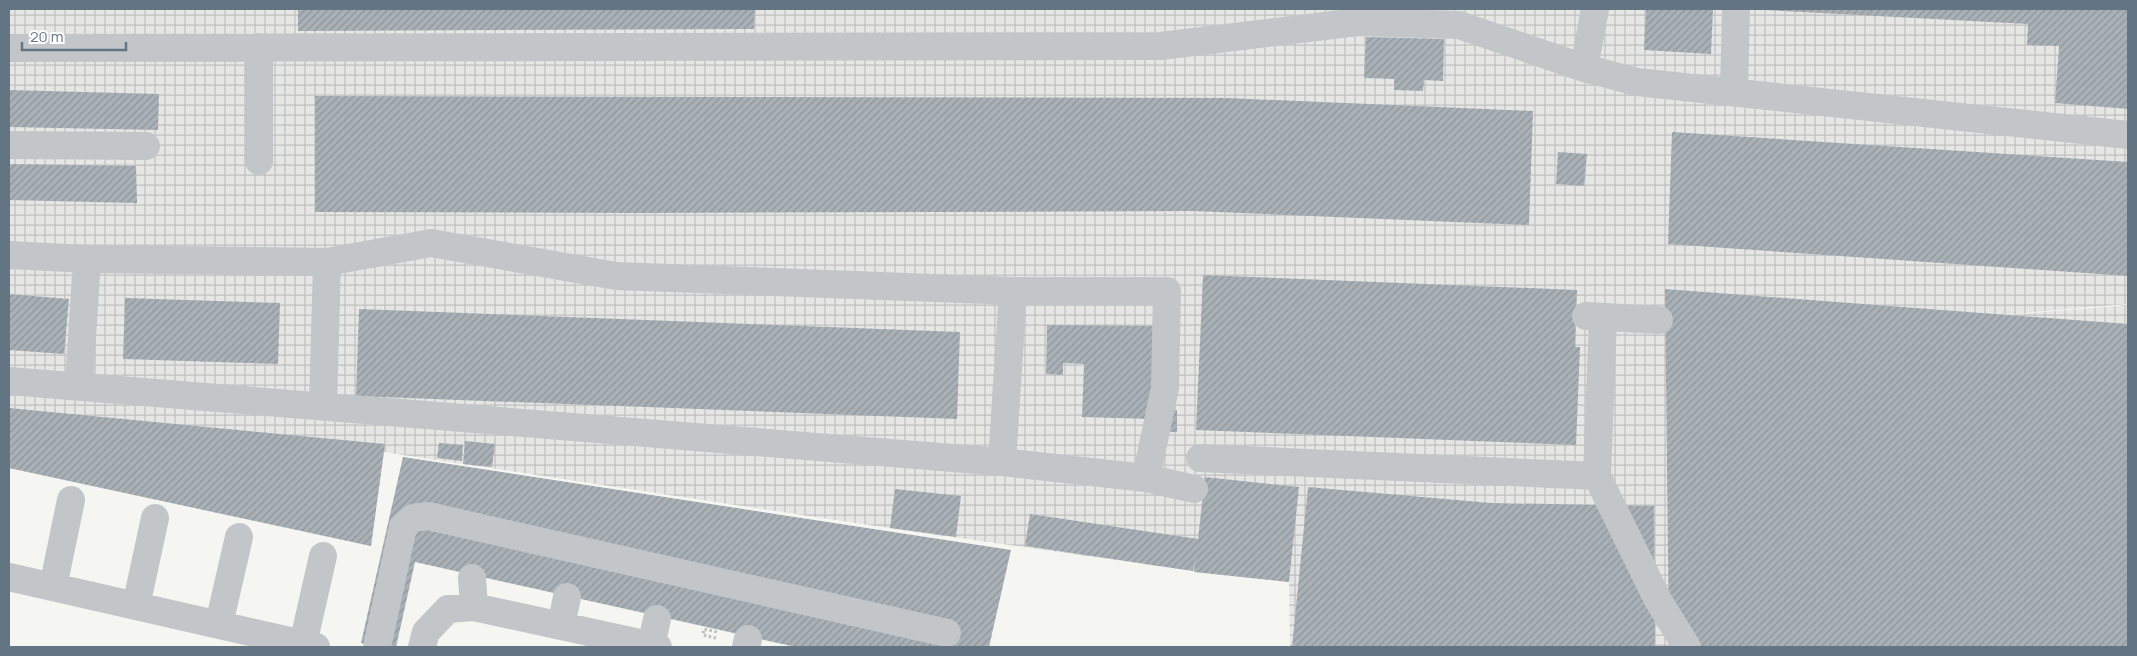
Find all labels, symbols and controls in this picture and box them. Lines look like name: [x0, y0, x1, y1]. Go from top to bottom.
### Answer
scale bar: [22, 20, 126, 52]
text: 20 m: [30, 26, 63, 47]

